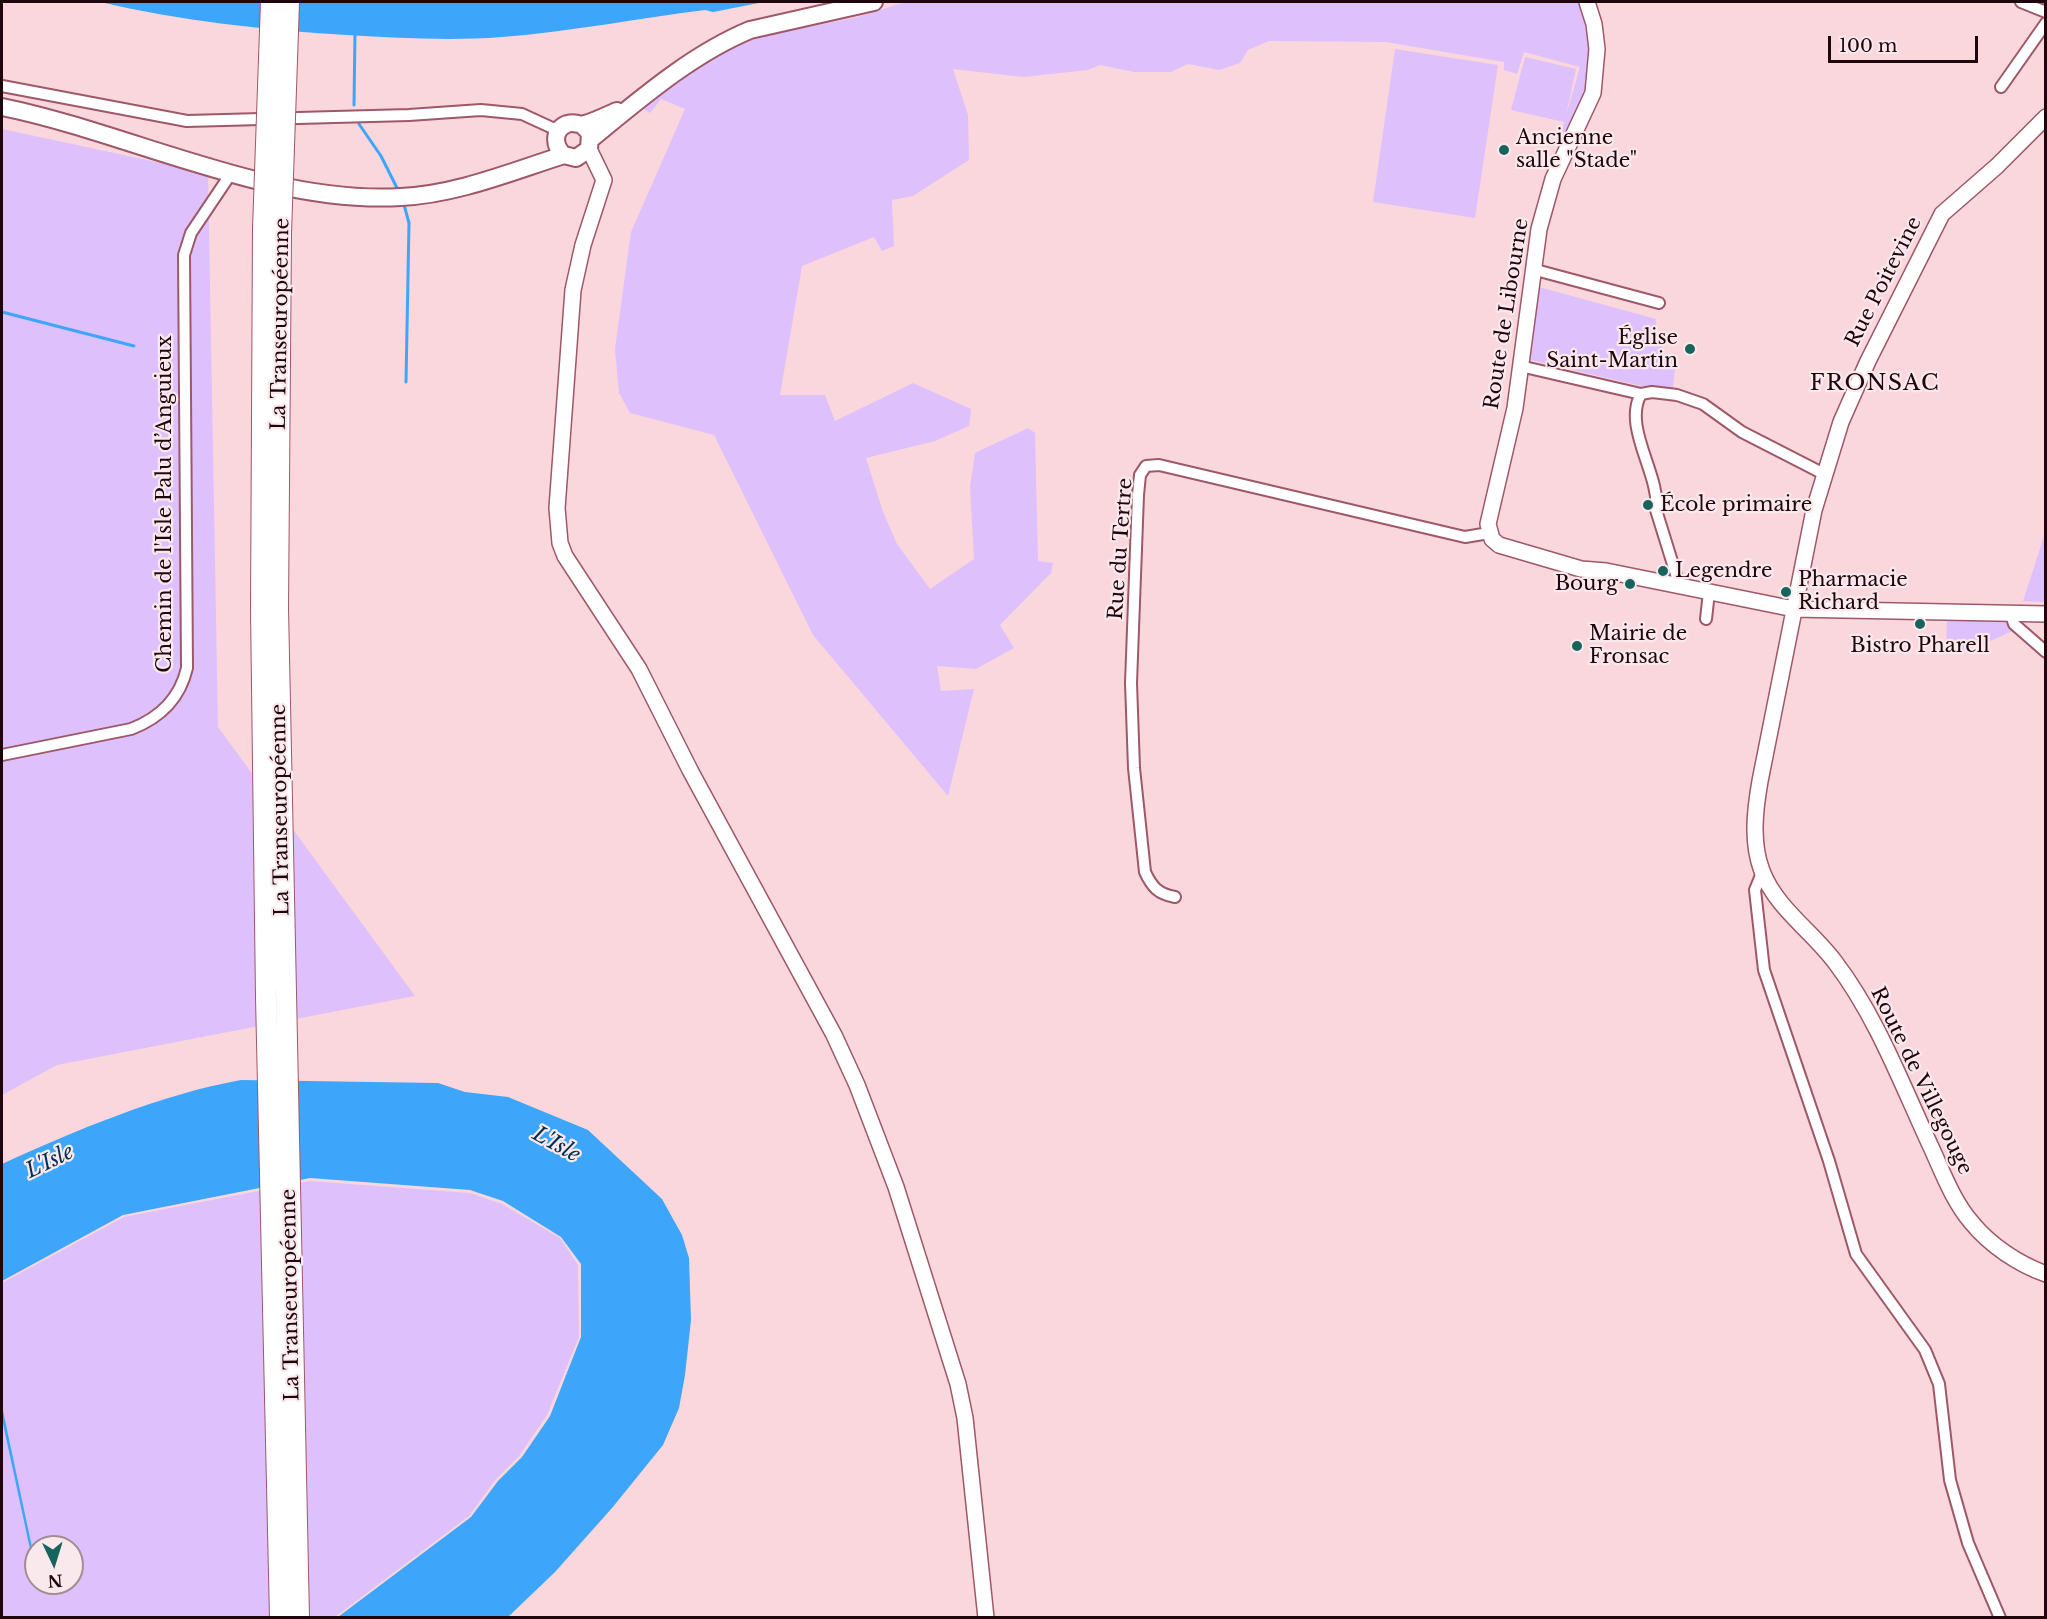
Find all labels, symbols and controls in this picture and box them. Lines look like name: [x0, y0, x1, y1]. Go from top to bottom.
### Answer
scale bar: [1831, 24, 1981, 62]
text: 100 m: [1839, 35, 1897, 57]
place label: Ancienne salle "Stade": [1516, 126, 1637, 173]
marker: Ancienne salle "Stade": [1497, 143, 1511, 157]
street label: Rue Poitevine: [1841, 213, 1927, 351]
street label: Route de Libourne: [1480, 217, 1534, 411]
street label: La Transeuropéenne: [267, 218, 295, 430]
place label: Église Saint-Martin: [1546, 326, 1678, 373]
street label: Chemin de l'Isle Palu d’Anguieux: [153, 335, 177, 673]
marker: Église Saint-Martin: [1683, 342, 1697, 356]
district label: FRONSAC: [1810, 371, 1940, 397]
street label: Rue du Tertre: [1104, 477, 1138, 621]
place label: École primaire: [1660, 493, 1812, 517]
marker: École primaire: [1641, 498, 1655, 512]
place label: Legendre: [1675, 559, 1772, 583]
marker: Legendre: [1656, 564, 1670, 578]
place label: Pharmacie Richard: [1798, 568, 1908, 615]
place label: Bourg: [1555, 572, 1618, 596]
marker: Bourg: [1623, 577, 1637, 591]
marker: Pharmacie Richard: [1779, 585, 1793, 599]
marker: Bistro Pharell: [1913, 617, 1927, 631]
place label: Mairie de Fronsac: [1589, 622, 1687, 669]
place label: Bistro Pharell: [1850, 634, 1990, 658]
marker: Mairie de Fronsac: [1570, 639, 1584, 653]
street label: La Transeuropéenne: [267, 704, 295, 916]
street label: Route de Villegouge: [1865, 983, 1977, 1179]
water label: L'Isle: [528, 1122, 584, 1168]
water label: L'Isle: [22, 1140, 78, 1184]
street label: La Transeuropéenne: [277, 1189, 305, 1401]
north arrow: [24, 1535, 84, 1595]
text: N: [47, 1570, 63, 1591]

